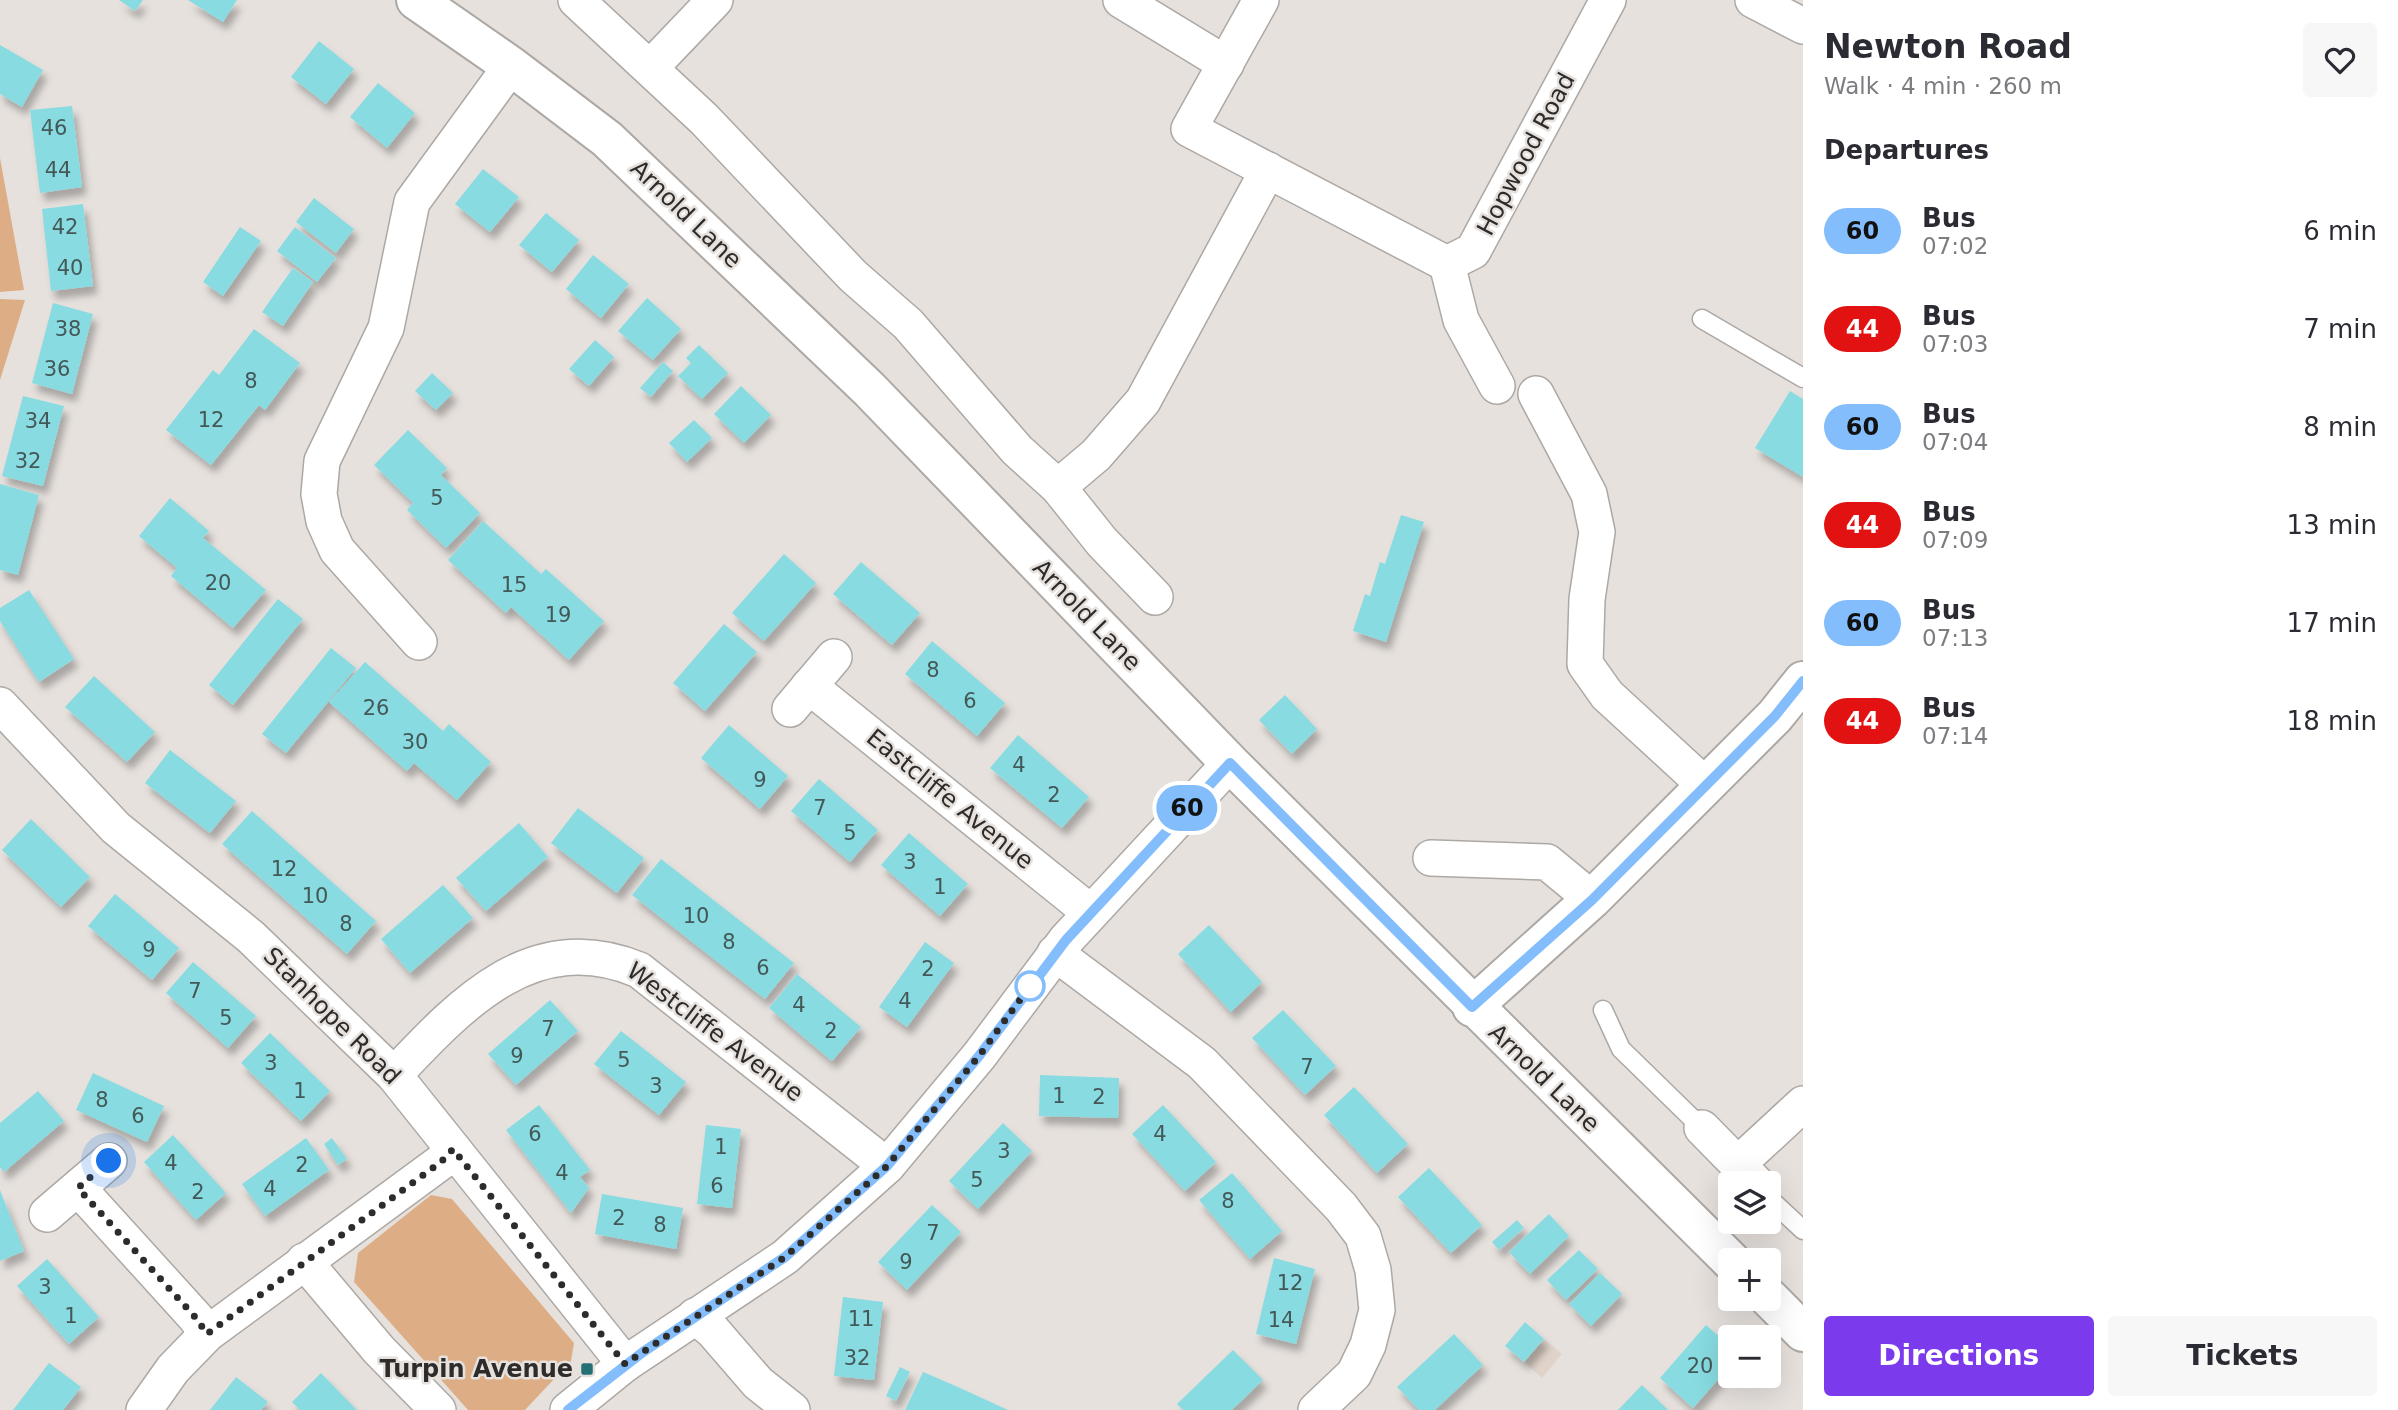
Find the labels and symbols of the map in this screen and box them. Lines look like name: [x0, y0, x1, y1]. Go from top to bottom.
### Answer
street label: Hopwood Road: [1471, 68, 1581, 240]
house number: 46: [41, 116, 67, 140]
street label: Arnold Lane: [625, 154, 747, 274]
house number: 44: [45, 158, 71, 182]
house number: 42: [52, 215, 78, 239]
house number: 40: [57, 256, 83, 280]
house number: 38: [55, 317, 81, 341]
house number: 36: [44, 357, 70, 381]
house number: 8: [244, 369, 258, 393]
house number: 12: [198, 408, 224, 432]
house number: 34: [25, 409, 51, 433]
house number: 32: [15, 449, 41, 473]
house number: 5: [430, 486, 444, 510]
street label: Arnold Lane: [1027, 554, 1147, 676]
house number: 20: [205, 571, 231, 595]
house number: 15: [501, 573, 527, 597]
house number: 19: [545, 603, 571, 627]
house number: 8: [926, 658, 940, 682]
house number: 6: [963, 689, 977, 713]
house number: 26: [363, 696, 389, 720]
street label: Eastcliffe Avenue: [861, 723, 1039, 875]
house number: 30: [402, 730, 428, 754]
house number: 4: [1012, 753, 1026, 777]
house number: 9: [753, 768, 767, 792]
house number: 2: [1047, 783, 1061, 807]
line badge: 60: [1156, 785, 1218, 831]
house number: 7: [813, 796, 827, 820]
house number: 5: [843, 821, 857, 845]
house number: 3: [903, 850, 917, 874]
house number: 12: [271, 857, 297, 881]
house number: 1: [933, 875, 947, 899]
house number: 10: [302, 884, 328, 908]
house number: 10: [683, 904, 709, 928]
house number: 8: [339, 912, 353, 936]
house number: 8: [722, 930, 736, 954]
house number: 9: [142, 938, 156, 962]
street label: Stanhope Road: [258, 942, 406, 1090]
house number: 6: [756, 956, 770, 980]
street label: Westcliffe Avenue: [621, 957, 809, 1107]
house number: 2: [921, 957, 935, 981]
unlabelled marker: [1015, 971, 1045, 1001]
house number: 7: [188, 979, 202, 1003]
house number: 4: [898, 989, 912, 1013]
house number: 4: [792, 993, 806, 1017]
house number: 5: [219, 1006, 233, 1030]
house number: 7: [541, 1017, 555, 1041]
street label: Arnold Lane: [1483, 1018, 1605, 1138]
house number: 2: [824, 1019, 838, 1043]
house number: 9: [510, 1044, 524, 1068]
house number: 5: [617, 1048, 631, 1072]
house number: 3: [264, 1051, 278, 1075]
house number: 7: [1300, 1055, 1314, 1079]
house number: 3: [649, 1074, 663, 1098]
house number: 1: [293, 1079, 307, 1103]
house number: 1: [1052, 1084, 1066, 1108]
house number: 2: [1092, 1085, 1106, 1109]
house number: 8: [95, 1088, 109, 1112]
house number: 6: [131, 1104, 145, 1128]
house number: 6: [528, 1122, 542, 1146]
house number: 4: [1153, 1122, 1167, 1146]
house number: 1: [714, 1135, 728, 1159]
house number: 3: [997, 1139, 1011, 1163]
your location: [91, 1143, 126, 1178]
house number: 4: [164, 1151, 178, 1175]
house number: 2: [295, 1153, 309, 1177]
house number: 4: [555, 1161, 569, 1185]
house number: 5: [970, 1168, 984, 1192]
house number: 6: [710, 1174, 724, 1198]
house number: 4: [263, 1177, 277, 1201]
house number: 2: [191, 1180, 205, 1204]
house number: 8: [1221, 1189, 1235, 1213]
house number: 2: [612, 1206, 626, 1230]
house number: 8: [653, 1213, 667, 1237]
house number: 7: [926, 1221, 940, 1245]
house number: 9: [899, 1250, 913, 1274]
house number: 12: [1277, 1271, 1303, 1295]
house number: 3: [38, 1275, 52, 1299]
house number: 1: [64, 1304, 78, 1328]
house number: 11: [848, 1307, 874, 1331]
house number: 14: [1268, 1308, 1294, 1332]
house number: 32: [844, 1346, 870, 1370]
house number: 20: [1687, 1354, 1713, 1378]
place label: Turpin Avenue: [379, 1355, 573, 1383]
marker: Turpin Avenue: [579, 1361, 595, 1377]

